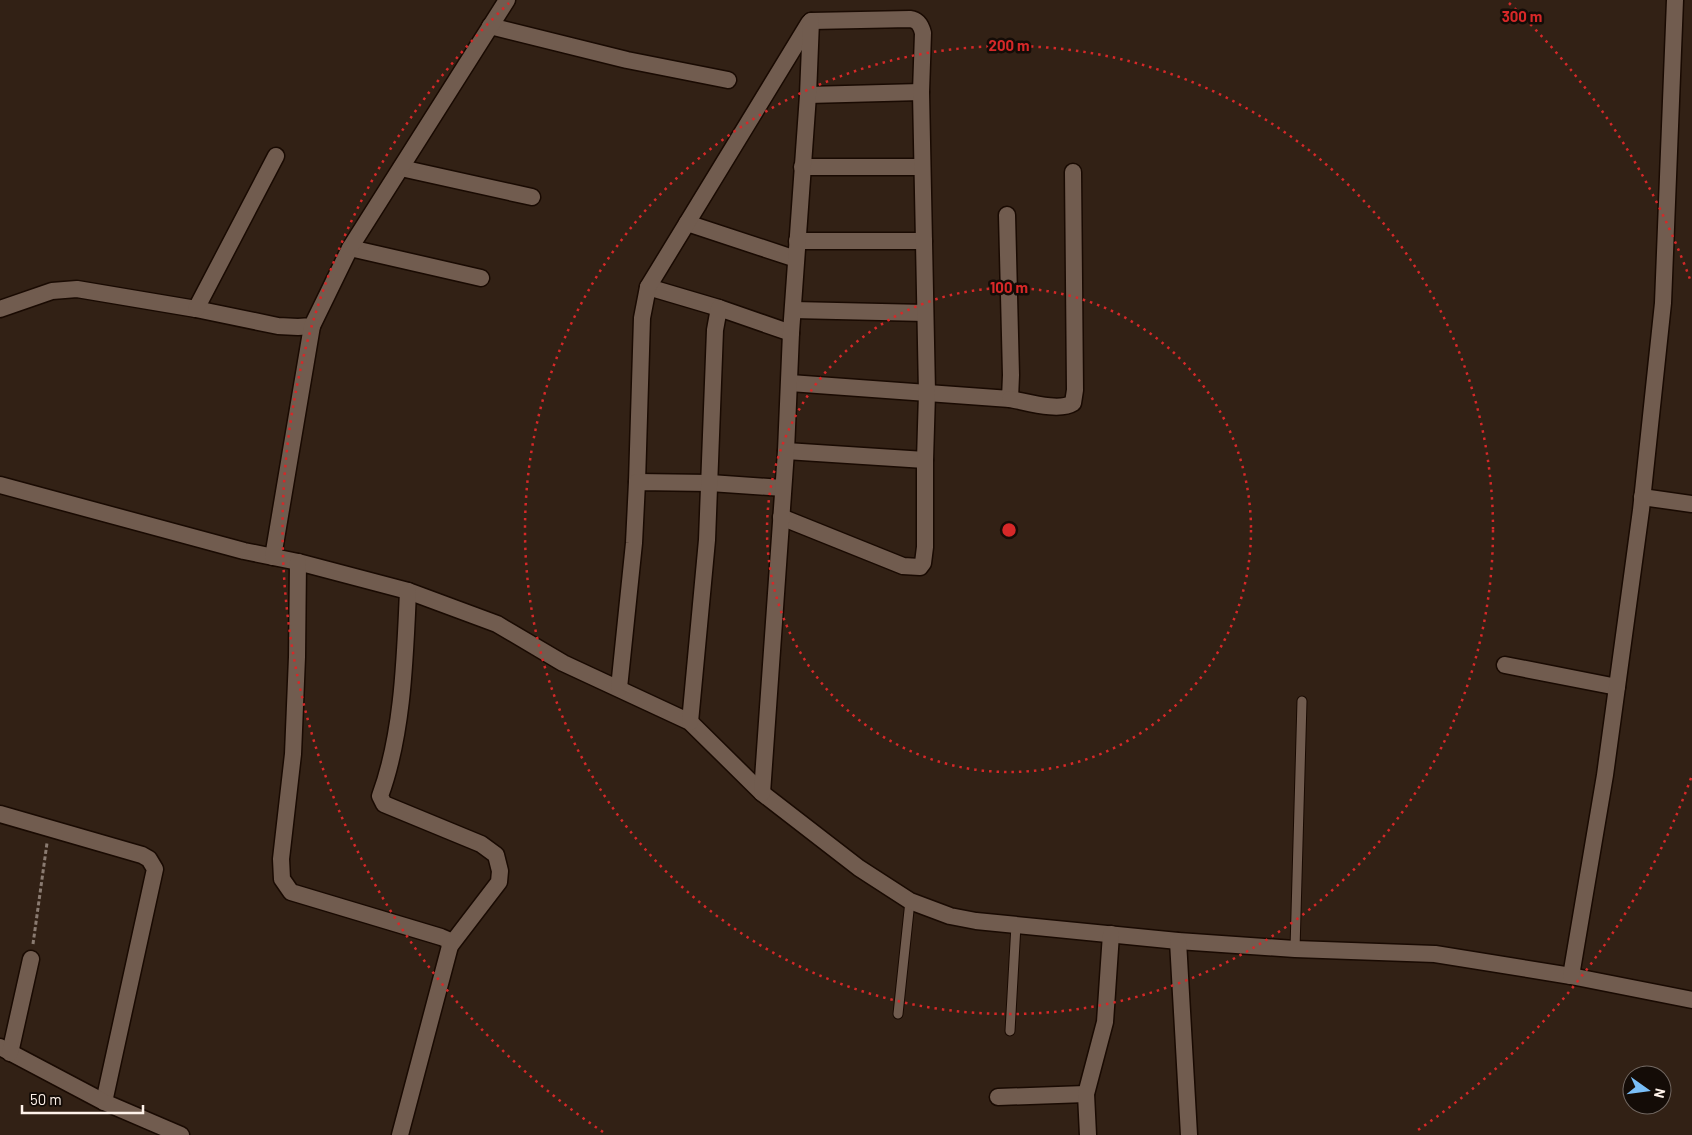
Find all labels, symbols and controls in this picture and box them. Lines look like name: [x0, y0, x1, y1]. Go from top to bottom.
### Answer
text: 300 m: [1502, 7, 1542, 25]
text: 200 m: [988, 36, 1030, 54]
text: 100 m: [990, 278, 1028, 296]
centre of rings: [1000, 521, 1018, 539]
north arrow: [1622, 1065, 1672, 1115]
scale bar: [22, 1082, 144, 1114]
text: N: [1651, 1087, 1669, 1100]
text: 50 m: [30, 1090, 62, 1108]

